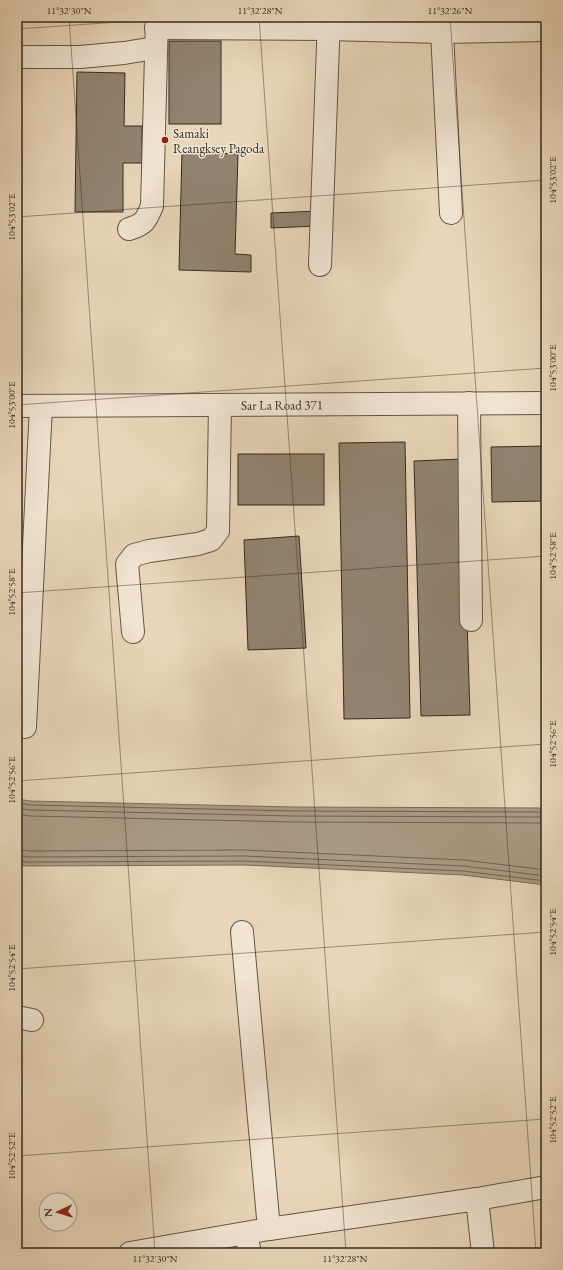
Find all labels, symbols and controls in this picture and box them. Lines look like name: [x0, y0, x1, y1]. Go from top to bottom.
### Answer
text: 11°32'30"N: [47, 4, 92, 17]
text: 11°32'28"N: [238, 4, 283, 17]
text: 11°32'26"N: [428, 4, 473, 17]
place label: Samaki Reangksey Pagoda: [173, 125, 265, 157]
marker: Samaki Reangksey Pagoda: [160, 135, 170, 145]
text: 104°53'02"E: [546, 156, 559, 204]
text: 104°53'02"E: [5, 193, 18, 241]
text: 104°53'00"E: [546, 344, 559, 392]
text: 104°53'00"E: [5, 381, 18, 429]
street label: Sar La Road 371: [241, 396, 323, 414]
text: 104°52'58"E: [546, 532, 559, 580]
text: 104°52'58"E: [5, 568, 18, 616]
text: 104°52'56"E: [546, 720, 559, 768]
text: 104°52'56"E: [5, 756, 18, 804]
text: 104°52'54"E: [546, 908, 559, 956]
text: 104°52'54"E: [5, 944, 18, 992]
text: 104°52'52"E: [546, 1096, 559, 1144]
text: 104°52'52"E: [5, 1132, 18, 1180]
north arrow: [38, 1192, 78, 1232]
text: N: [41, 1208, 55, 1218]
text: 11°32'30"N: [133, 1252, 178, 1265]
text: 11°32'28"N: [323, 1252, 368, 1265]

